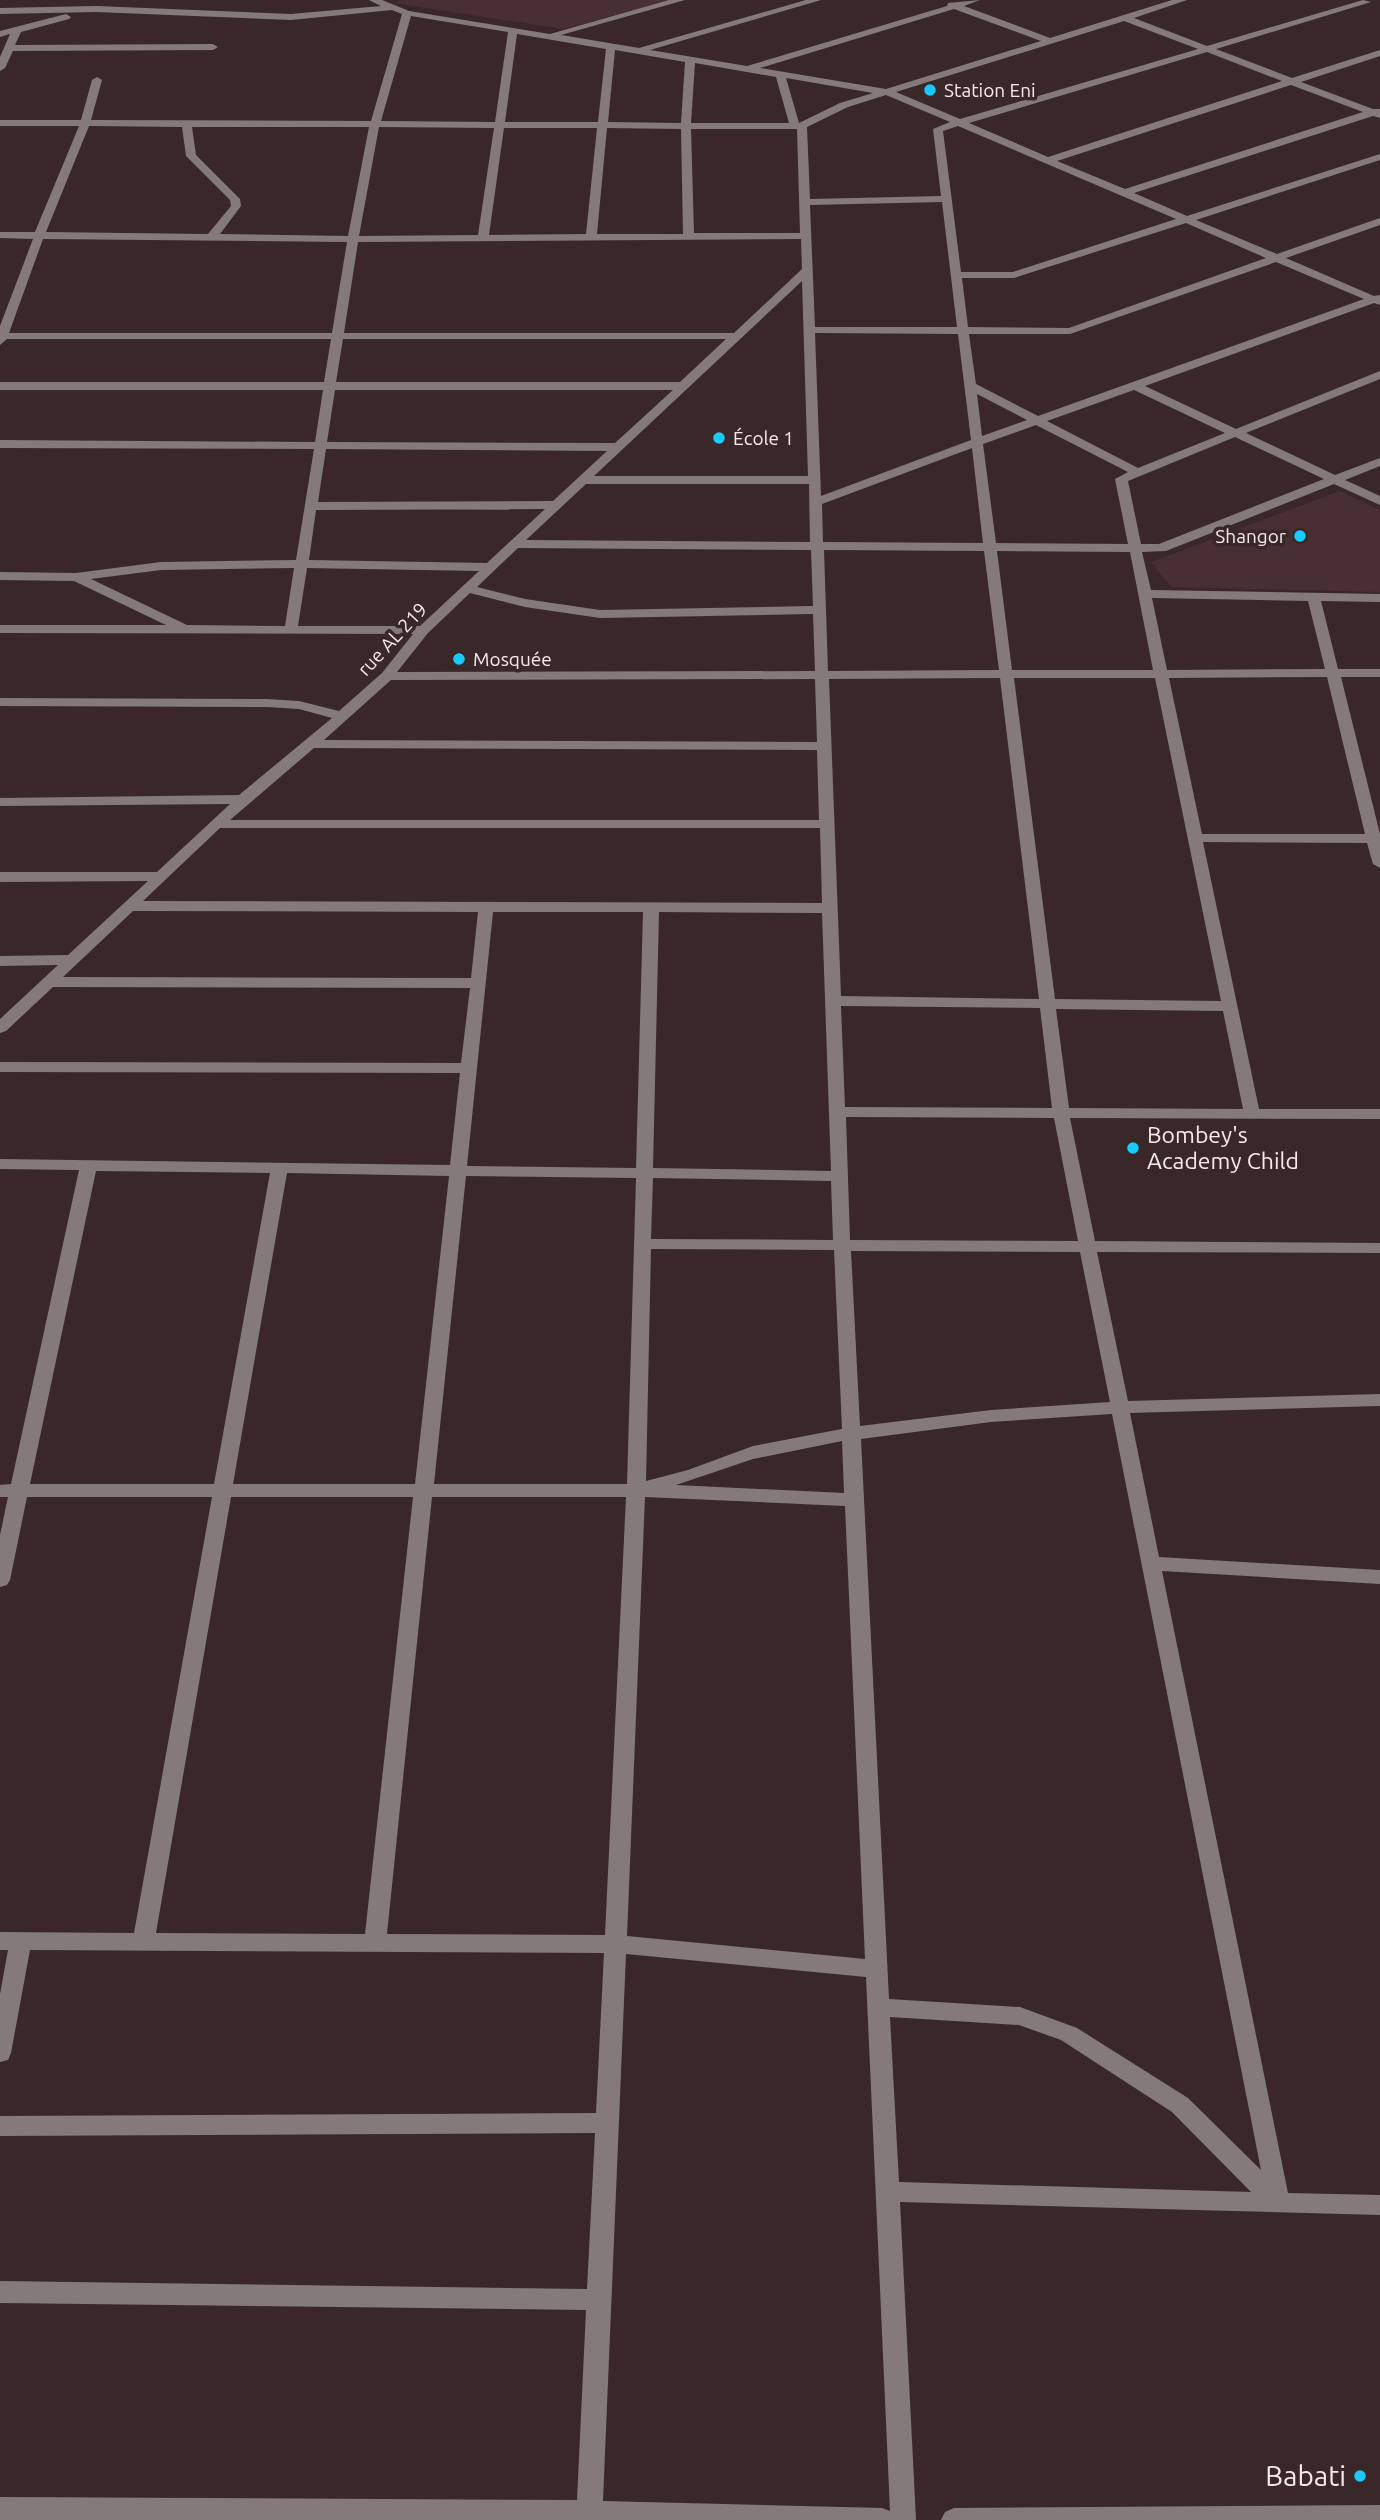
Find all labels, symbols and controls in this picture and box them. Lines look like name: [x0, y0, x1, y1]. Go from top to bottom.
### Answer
place label: Station Eni: [944, 79, 1036, 101]
marker: Station Eni: [922, 82, 938, 98]
place label: École 1: [733, 427, 794, 449]
marker: École 1: [711, 430, 727, 446]
place label: Shangor: [1215, 525, 1286, 547]
marker: Shangor: [1292, 528, 1308, 544]
street label: rue AL 219: [353, 598, 431, 680]
place label: Mosquée: [473, 648, 552, 670]
marker: Mosquée: [451, 651, 467, 667]
place label: Bombey's Academy Child: [1147, 1122, 1299, 1173]
marker: Bombey's Academy Child: [1125, 1140, 1141, 1156]
place label: Babati: [1265, 2460, 1346, 2491]
marker: Babati: [1352, 2468, 1368, 2484]

